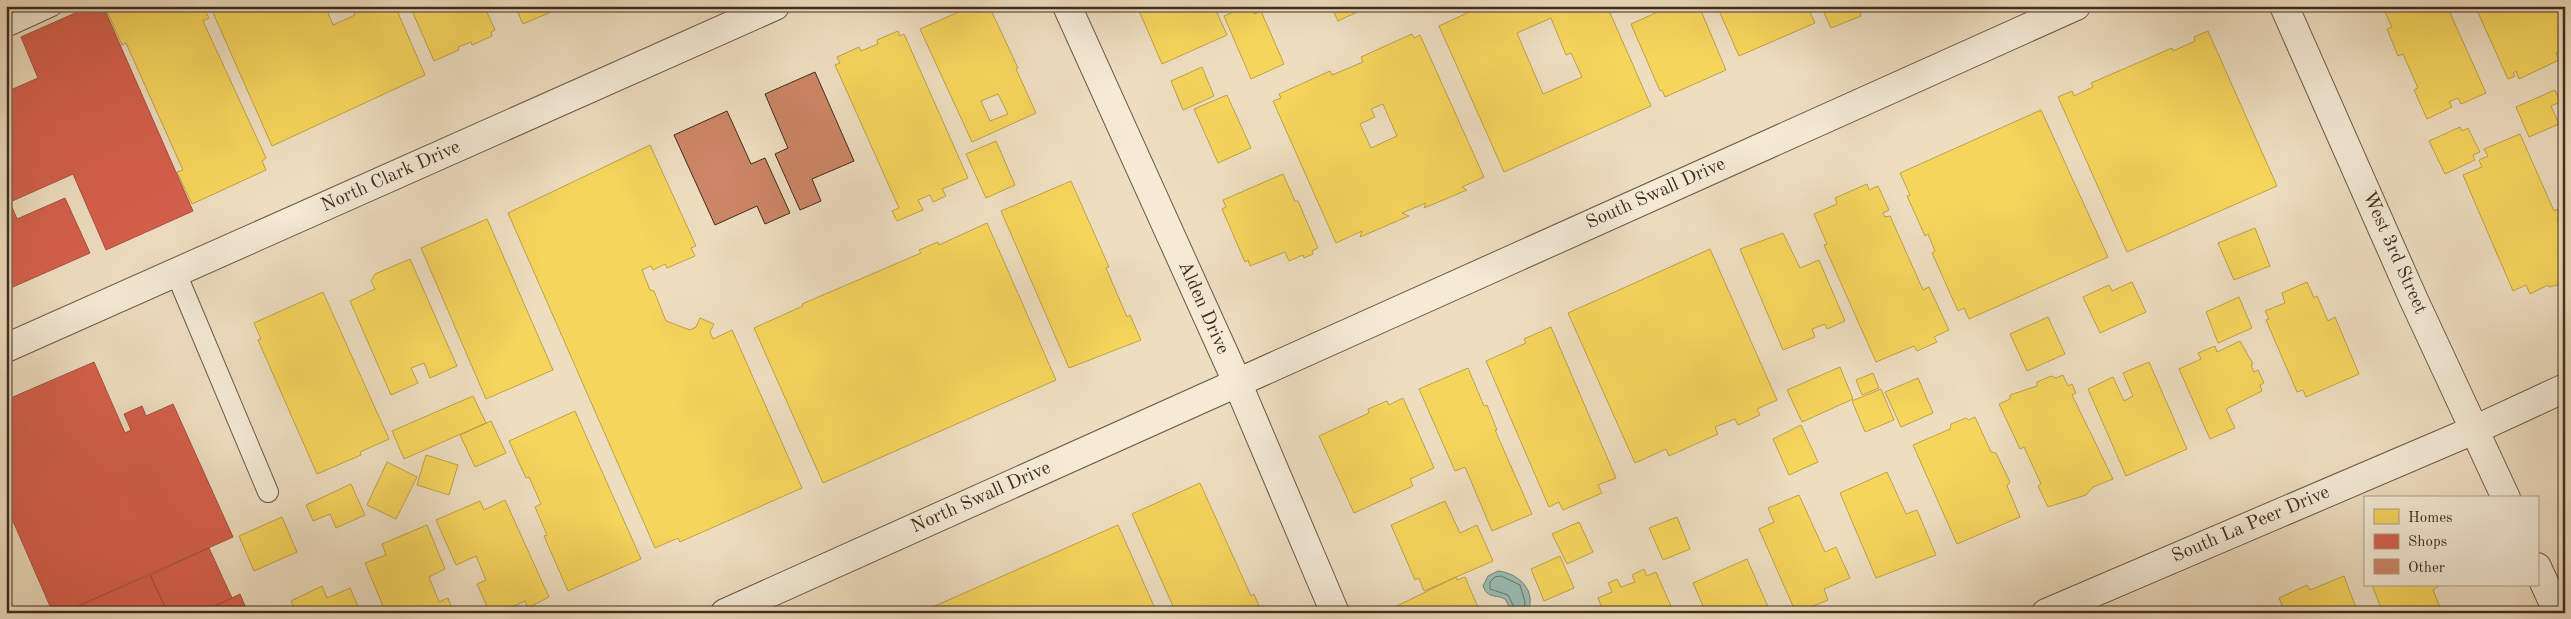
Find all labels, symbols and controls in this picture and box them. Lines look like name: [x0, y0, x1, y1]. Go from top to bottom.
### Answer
street label: North Clark Drive: [319, 138, 463, 216]
street label: South Swall Drive: [1584, 155, 1728, 233]
street label: West 3rd Street: [2359, 189, 2429, 317]
street label: Alden Drive: [1174, 259, 1232, 357]
street label: North Swall Drive: [908, 459, 1054, 537]
street label: South La Peer Drive: [2169, 483, 2333, 567]
legend: [2364, 496, 2538, 586]
text: Homes: [2408, 511, 2453, 526]
text: Shops: [2408, 535, 2447, 550]
text: Other: [2408, 561, 2445, 576]

